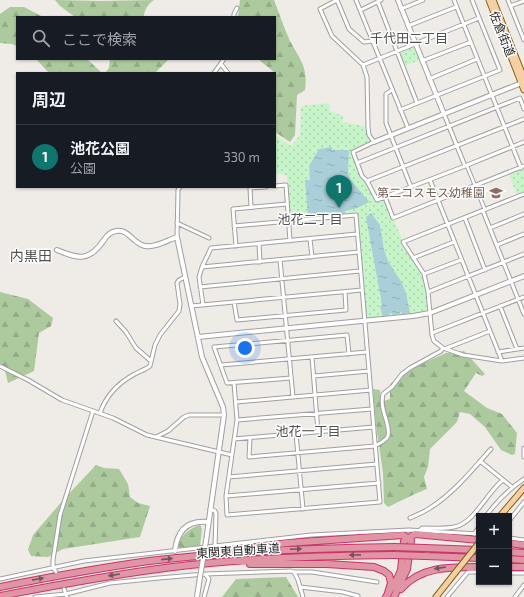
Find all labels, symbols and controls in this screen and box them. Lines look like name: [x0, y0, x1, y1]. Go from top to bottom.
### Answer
street label: 佐倉街道: [487, 9, 518, 59]
search box: [16, 16, 276, 60]
icon: search: [30, 27, 52, 49]
text: ここで検索: [62, 30, 137, 48]
district label: 千代田二丁目: [370, 30, 448, 46]
text: 周辺: [32, 89, 66, 109]
text: 池花公園: [70, 139, 130, 157]
text: 1: [42, 149, 48, 165]
text: 330 m: [223, 149, 260, 165]
text: 公園: [70, 160, 96, 176]
pin: 1: [326, 175, 352, 208]
place label: 第二コスモス幼稚園: [377, 185, 485, 199]
school or university icon: 第二コスモス幼稚園: [488, 185, 504, 201]
district label: 池花二丁目: [277, 211, 343, 227]
district label: 内黒田: [10, 247, 52, 264]
your location: [235, 338, 255, 358]
district label: 池花一丁目: [275, 423, 341, 439]
map controls: [476, 513, 512, 585]
button: +: [476, 513, 512, 549]
street label: 東関東自動車道: [196, 540, 280, 560]
one-way arrow: [290, 546, 303, 552]
button: −: [476, 549, 512, 585]
one-way arrow: [349, 552, 361, 559]
one-way arrow: [161, 556, 173, 563]
one-way arrow: [434, 565, 446, 571]
one-way arrow: [107, 572, 120, 578]
one-way arrow: [32, 576, 44, 582]

